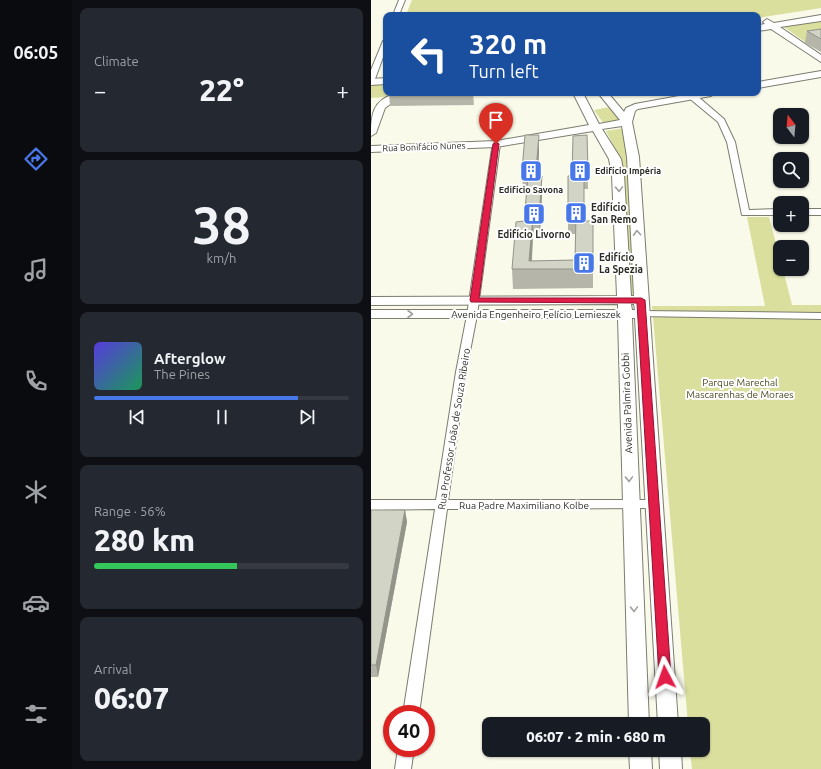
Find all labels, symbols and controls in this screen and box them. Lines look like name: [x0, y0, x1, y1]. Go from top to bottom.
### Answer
icon: left: [403, 28, 455, 80]
text: 320 m: [469, 28, 547, 59]
text: 06:05: [13, 42, 59, 62]
text: Climate: [94, 54, 139, 68]
text: Turn left: [469, 61, 539, 81]
text: 22°: [199, 73, 244, 107]
text: −: [94, 78, 106, 103]
text: +: [337, 78, 349, 103]
pin: [479, 103, 513, 144]
north arrow: [773, 108, 809, 144]
map controls: [773, 108, 809, 276]
icon: arrive: [485, 109, 507, 131]
street label: Rua Bonifácio Nunes: [382, 141, 466, 153]
icon: directions: [22, 145, 50, 173]
button: search: [773, 152, 809, 188]
building icon: Edifício Savona: [518, 158, 544, 184]
building icon: Edifício Impéria: [567, 158, 593, 184]
place label: Edifício Impéria: [595, 166, 661, 176]
place label: Edifício Savona: [499, 185, 563, 195]
one-way arrow: [614, 186, 623, 192]
text: 38: [192, 196, 251, 254]
button: +: [773, 196, 809, 232]
building icon: Edifício San Remo: [563, 200, 589, 226]
building icon: Edifício Livorno: [521, 201, 547, 227]
place label: Edifício San Remo: [591, 201, 637, 225]
place label: Edifício Livorno: [497, 228, 571, 240]
one-way arrow: [633, 230, 641, 236]
button: −: [773, 240, 809, 276]
building icon: Edifício La Spezia: [571, 250, 597, 276]
text: km/h: [206, 251, 237, 265]
place label: Edifício La Spezia: [599, 251, 643, 275]
icon: music: [22, 256, 50, 284]
street label: Avenida Engenheiro Felício Lemieszek: [451, 309, 621, 320]
one-way arrow: [407, 310, 413, 319]
street label: Rua Professor João de Souza Ribeiro: [436, 347, 472, 511]
text: Afterglow: [154, 350, 226, 367]
street label: Avenida Palmira Gobbi: [620, 352, 634, 454]
icon: phone: [22, 367, 50, 395]
text: The Pines: [154, 367, 210, 381]
park label: Parque Marechal Mascarenhas de Moraes: [686, 377, 794, 400]
icon: previous: [126, 406, 148, 428]
icon: pause: [211, 406, 233, 428]
icon: next: [296, 406, 318, 428]
one-way arrow: [625, 476, 634, 482]
icon: climate: [22, 478, 50, 506]
street label: Rua Padre Maximiliano Kolbe: [459, 500, 589, 511]
text: Range · 56%: [94, 504, 166, 518]
text: 280 km: [94, 523, 195, 557]
icon: car: [22, 589, 50, 617]
one-way arrow: [630, 606, 638, 612]
position arrow: [644, 656, 686, 698]
text: Arrival: [94, 662, 132, 676]
text: 06:07: [94, 681, 169, 715]
icon: filters: [22, 700, 50, 728]
speed limit sign: 40: [383, 705, 435, 757]
text: 06:07 · 2 min · 680 m: [526, 728, 666, 745]

